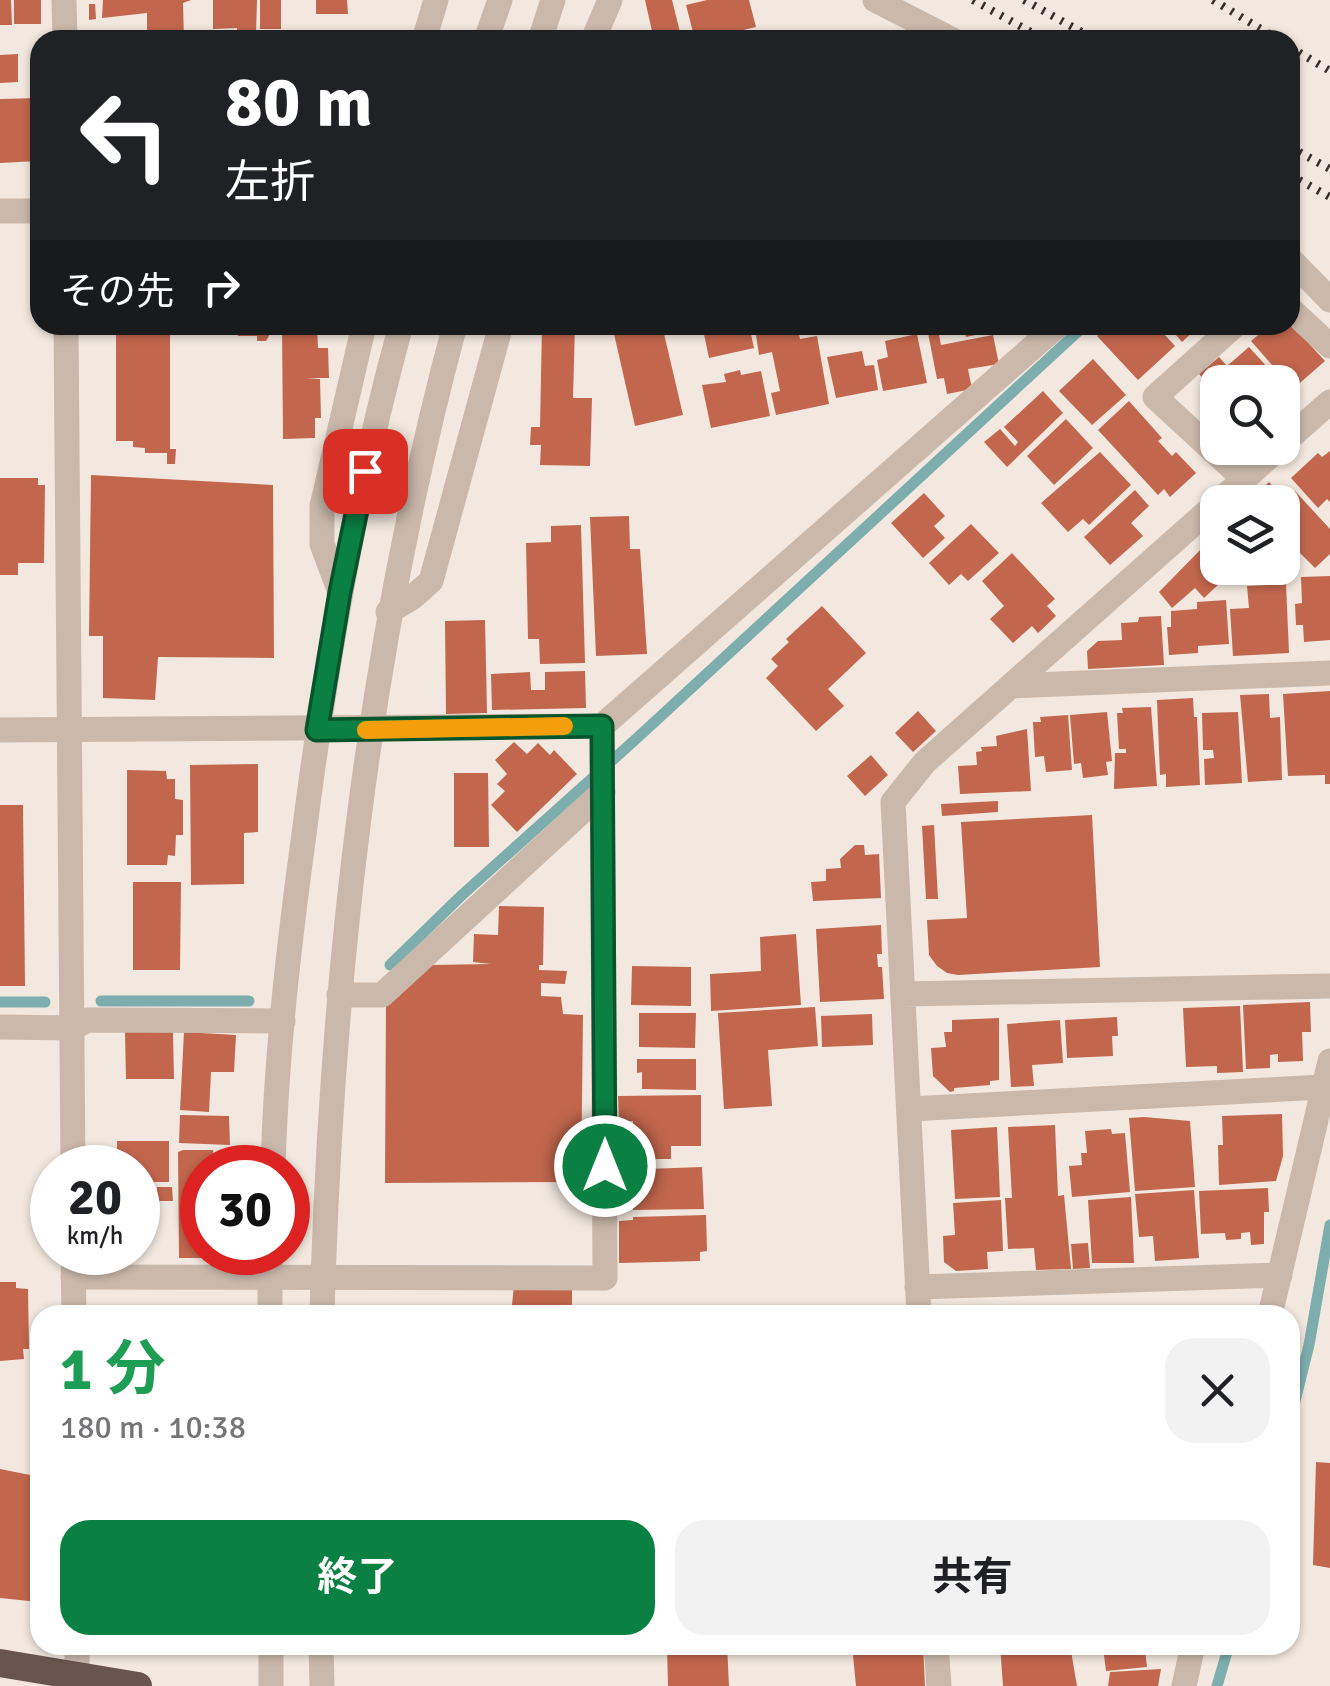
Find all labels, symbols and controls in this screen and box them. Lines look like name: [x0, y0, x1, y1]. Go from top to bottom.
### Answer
text: 80 m: [225, 59, 373, 145]
icon: left: [60, 70, 190, 200]
text: 左折: [225, 155, 315, 210]
icon: right: [194, 260, 249, 315]
text: その先: [60, 268, 174, 315]
map controls: [1200, 365, 1300, 585]
button: search: [1200, 365, 1300, 465]
pin: [323, 429, 408, 514]
icon: arrive: [338, 444, 393, 499]
button: layers: [1200, 485, 1300, 585]
position arrow: [553, 1114, 657, 1218]
speed limit sign: 30: [180, 1145, 310, 1275]
text: 20: [68, 1167, 122, 1229]
text: km/h: [67, 1220, 123, 1251]
text: 1 分: [60, 1333, 166, 1407]
button: close: [1165, 1338, 1270, 1443]
text: 180 m · 10:38: [60, 1408, 246, 1447]
button: 終了: [60, 1520, 655, 1635]
button: 共有: [675, 1520, 1270, 1635]

